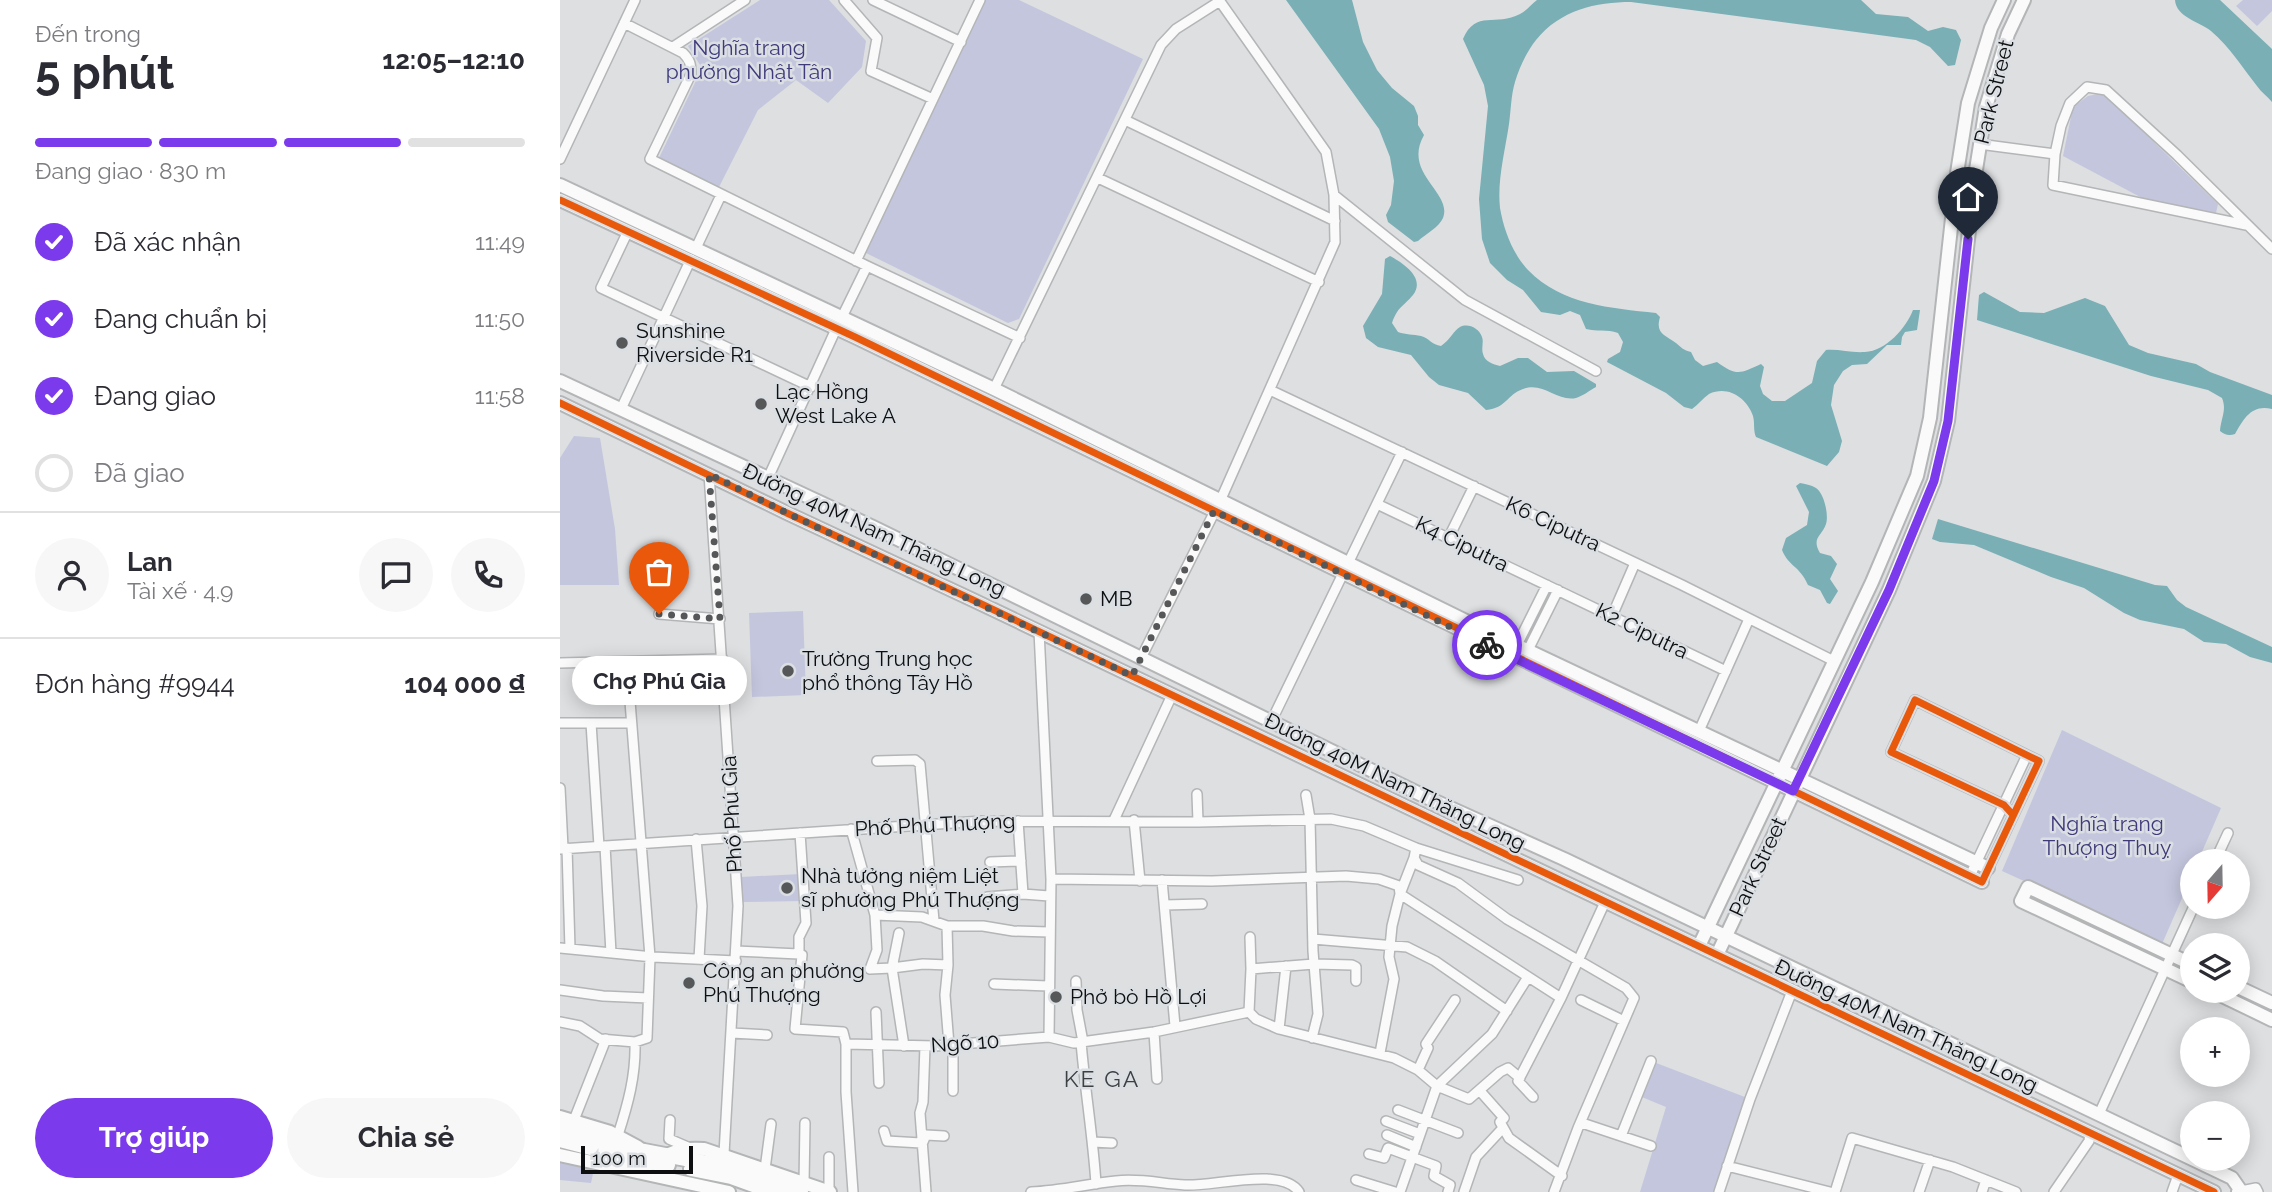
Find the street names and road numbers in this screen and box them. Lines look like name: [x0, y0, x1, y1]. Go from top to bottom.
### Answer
street label: Park Street: [1969, 37, 2019, 147]
street label: Đường 40M Nam Thăng Long: [739, 458, 1010, 602]
street label: K6 Ciputra: [1502, 491, 1605, 556]
street label: K4 Ciputra: [1412, 510, 1513, 577]
street label: K2 Ciputra: [1592, 597, 1693, 664]
street label: Đường 40M Nam Thăng Long: [1261, 707, 1530, 856]
street label: Phố Phú Gia: [716, 755, 747, 873]
street label: Phố Phú Thượng: [854, 808, 1016, 841]
street label: Park Street: [1724, 813, 1791, 920]
street label: Đường 40M Nam Thăng Long: [1771, 954, 2042, 1098]
street label: Ngõ 10: [930, 1028, 1000, 1057]

